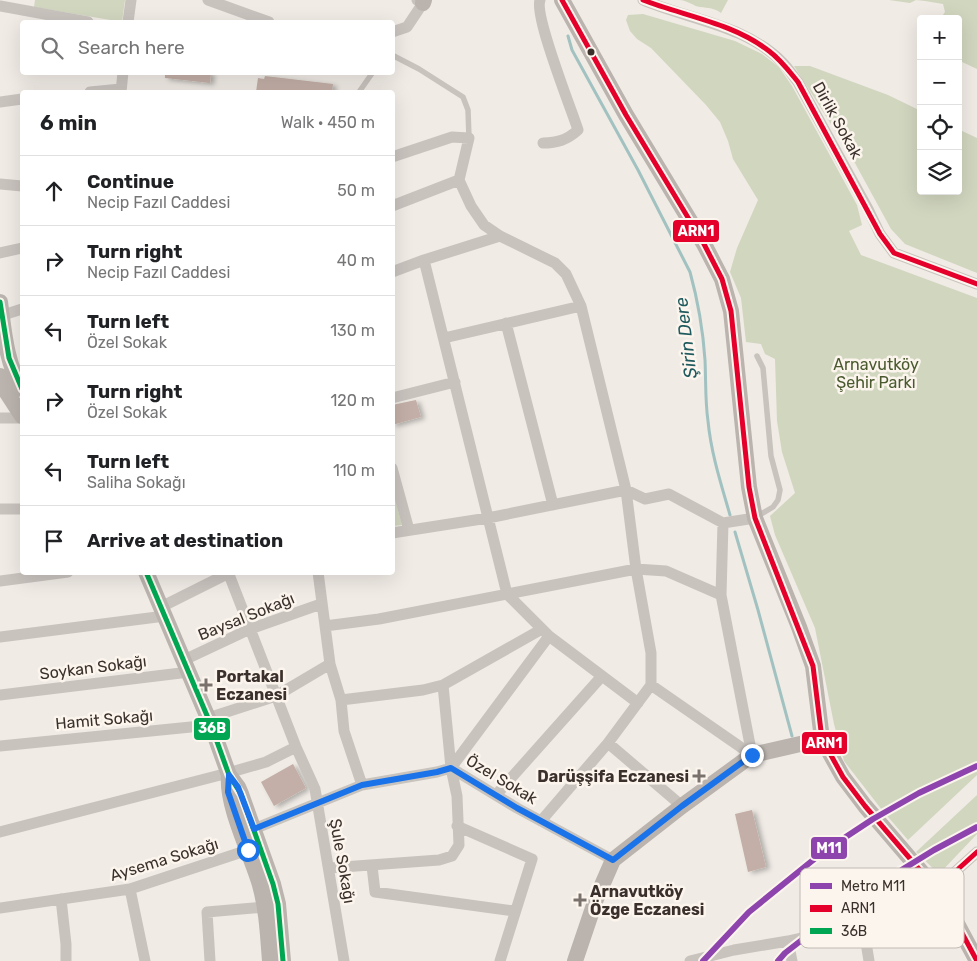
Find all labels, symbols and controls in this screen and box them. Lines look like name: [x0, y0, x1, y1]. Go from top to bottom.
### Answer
map controls: [917, 15, 962, 195]
button: +: [917, 15, 962, 60]
search box: [20, 20, 395, 75]
icon: search: [38, 34, 66, 62]
text: Search here: [78, 36, 185, 59]
unlabelled marker: [586, 47, 596, 57]
button: −: [917, 60, 962, 105]
street label: Dirlik Sokak: [809, 78, 867, 163]
button: locate: [917, 105, 962, 150]
text: 6 min: [40, 110, 97, 135]
text: Walk · 450 m: [281, 113, 375, 132]
button: layers: [917, 150, 962, 195]
text: Continue: [87, 170, 174, 193]
icon: ahead: [40, 177, 68, 205]
text: 50 m: [337, 181, 375, 200]
text: Necip Fazıl Caddesi: [87, 193, 230, 212]
line badge: ARN1: [672, 219, 720, 243]
text: ARN1: [678, 223, 714, 240]
text: Turn right: [87, 240, 182, 263]
icon: right: [40, 247, 68, 275]
text: 40 m: [337, 251, 375, 270]
text: Necip Fazıl Caddesi: [87, 263, 230, 282]
water label: Şirin Dere: [670, 296, 702, 380]
text: Turn left: [87, 310, 169, 333]
icon: left: [40, 317, 68, 345]
text: 130 m: [330, 321, 375, 340]
text: Özel Sokak: [87, 333, 167, 352]
park label: Arnavutköy Şehir Parkı: [833, 355, 919, 392]
text: Turn right: [87, 380, 182, 403]
icon: right: [40, 387, 68, 415]
text: 120 m: [330, 391, 375, 410]
text: Özel Sokak: [87, 403, 167, 422]
text: Turn left: [87, 450, 169, 473]
icon: left: [40, 457, 68, 485]
text: 110 m: [333, 461, 375, 480]
text: Saliha Sokağı: [87, 473, 186, 492]
icon: arrive: [40, 527, 68, 555]
text: Arrive at destination: [87, 529, 283, 552]
street label: Baysal Sokağı: [195, 589, 297, 644]
street label: Soykan Sokağı: [38, 652, 148, 683]
place label: Portakal Eczanesi: [216, 667, 287, 704]
marker: Portakal Eczanesi: [200, 679, 212, 691]
street label: Hamit Sokağı: [54, 706, 154, 733]
line badge: 36B: [193, 717, 231, 741]
text: 36B: [198, 720, 226, 737]
line badge: ARN1: [801, 731, 848, 755]
text: ARN1: [806, 735, 842, 752]
route end: [741, 744, 764, 767]
street label: Özel Sokak: [463, 751, 542, 809]
place label: Darüşşifa Eczanesi: [537, 767, 689, 786]
marker: Darüşşifa Eczanesi: [693, 770, 705, 782]
street label: Şule Sokağı: [326, 817, 359, 905]
street label: Aysema Sokağı: [108, 834, 221, 885]
line badge: M11: [810, 836, 848, 860]
route start: [237, 839, 260, 862]
text: M11: [816, 840, 842, 857]
legend: [800, 868, 964, 948]
text: Metro M11: [841, 878, 905, 895]
place label: Arnavutköy Özge Eczanesi: [590, 882, 704, 919]
marker: Arnavutköy Özge Eczanesi: [574, 894, 586, 906]
text: ARN1: [841, 900, 875, 917]
text: 36B: [841, 923, 867, 940]

